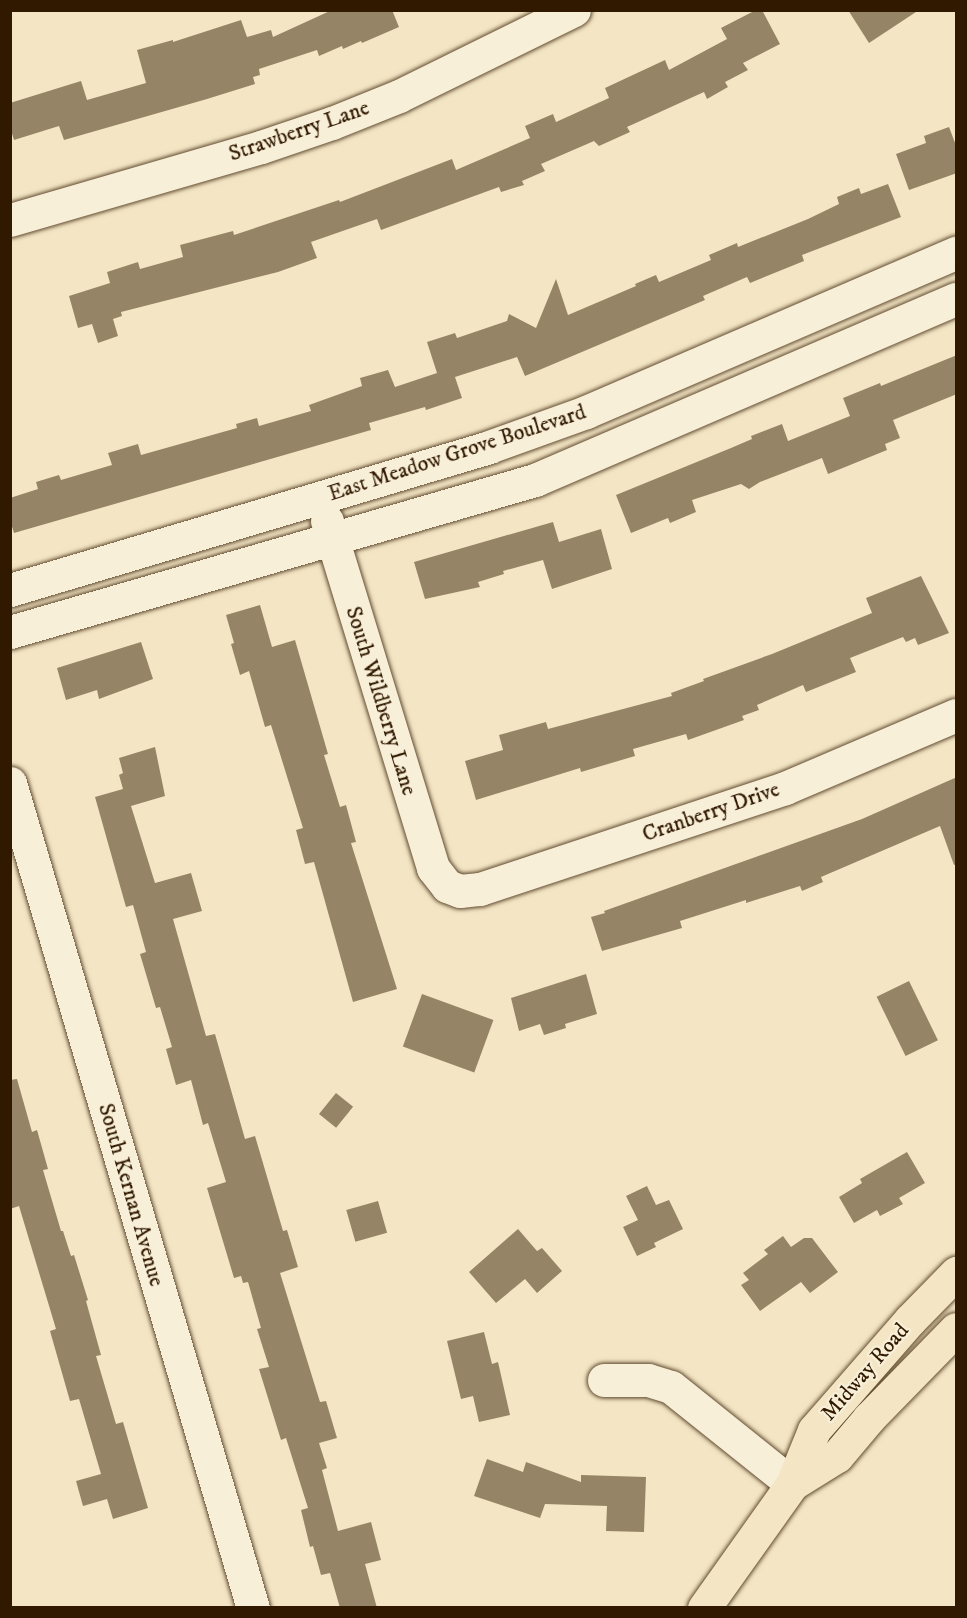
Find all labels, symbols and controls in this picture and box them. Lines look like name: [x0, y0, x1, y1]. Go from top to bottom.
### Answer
street label: Strawberry Lane: [225, 95, 373, 167]
street label: East Meadow Grove Boulevard: [325, 399, 589, 507]
street label: South Wildberry Lane: [340, 603, 422, 799]
street label: Cranberry Drive: [639, 776, 783, 848]
street label: South Kernan Avenue: [92, 1100, 170, 1290]
street label: Midway Road: [815, 1318, 915, 1426]

